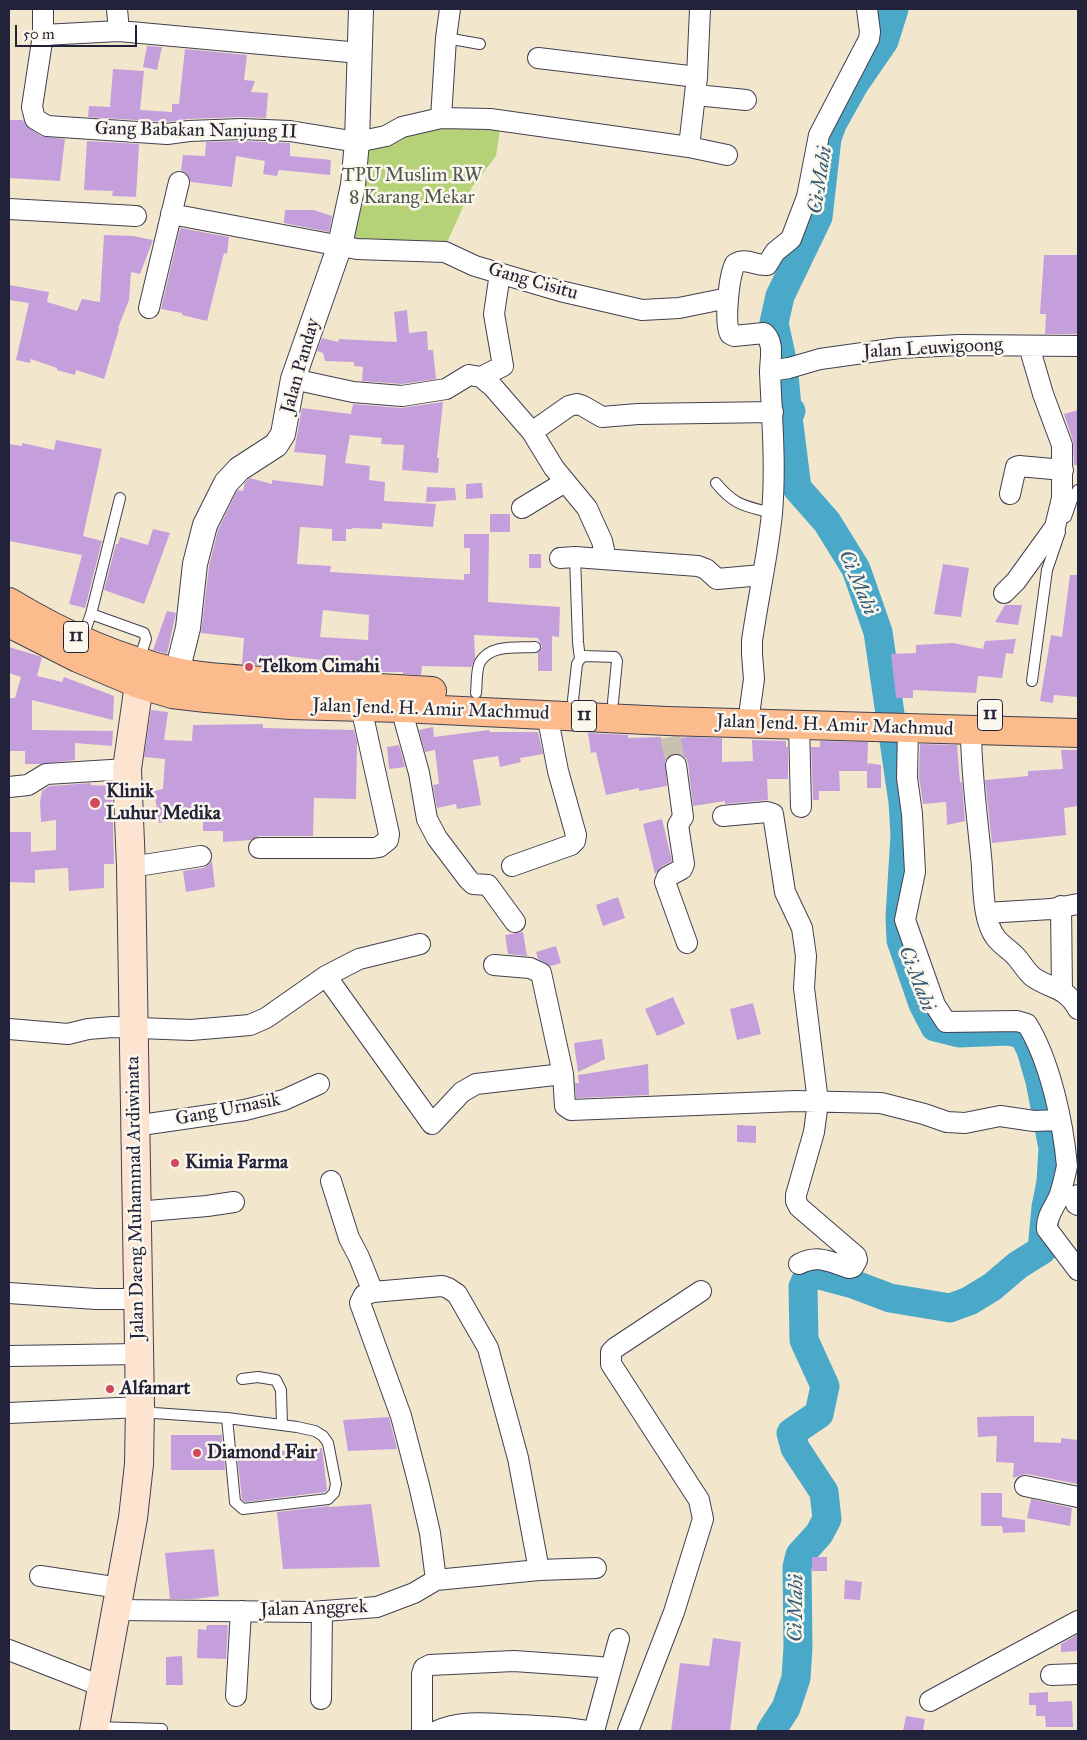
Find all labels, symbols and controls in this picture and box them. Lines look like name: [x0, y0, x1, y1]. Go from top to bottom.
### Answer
scale bar: [18, 15, 140, 47]
text: 50 m: [23, 25, 55, 43]
street label: Gang Babakan Nanjung II: [95, 118, 297, 144]
water label: Ci Mahi: [804, 145, 838, 215]
park label: TPU Muslim RW 8 Karang Mekar: [342, 165, 482, 209]
street label: Gang Cisitu: [486, 258, 580, 306]
street label: Jalan Panday: [277, 316, 325, 416]
street label: Jalan Leuwigoong: [863, 334, 1003, 364]
water label: Ci Mahi: [833, 547, 881, 619]
road number: 11: [64, 622, 88, 652]
place label: Telkom Cimahi: [259, 656, 380, 678]
marker: Telkom Cimahi: [243, 661, 255, 673]
street label: Jalan Jend. H. Amir Machmud: [312, 694, 550, 726]
road number: 11: [572, 700, 596, 731]
road number: 11: [978, 700, 1002, 730]
street label: Jalan Jend. H. Amir Machmud: [716, 710, 954, 742]
place label: Klinik Luhur Medika: [106, 781, 221, 825]
marker: Klinik Luhur Medika: [88, 796, 102, 810]
water label: Ci Mahi: [893, 943, 939, 1015]
street label: Jalan Daeng Muhammad Ardiwinata: [122, 1056, 150, 1340]
street label: Gang Urnasik: [174, 1089, 282, 1131]
place label: Kimia Farma: [185, 1152, 288, 1174]
marker: Kimia Farma: [169, 1157, 181, 1169]
place label: Alfamart: [120, 1378, 190, 1400]
marker: Alfamart: [104, 1383, 116, 1395]
place label: Diamond Fair: [207, 1442, 317, 1464]
marker: Diamond Fair: [191, 1447, 203, 1459]
water label: Ci Mahi: [784, 1574, 810, 1642]
street label: Jalan Anggrek: [260, 1596, 368, 1622]

